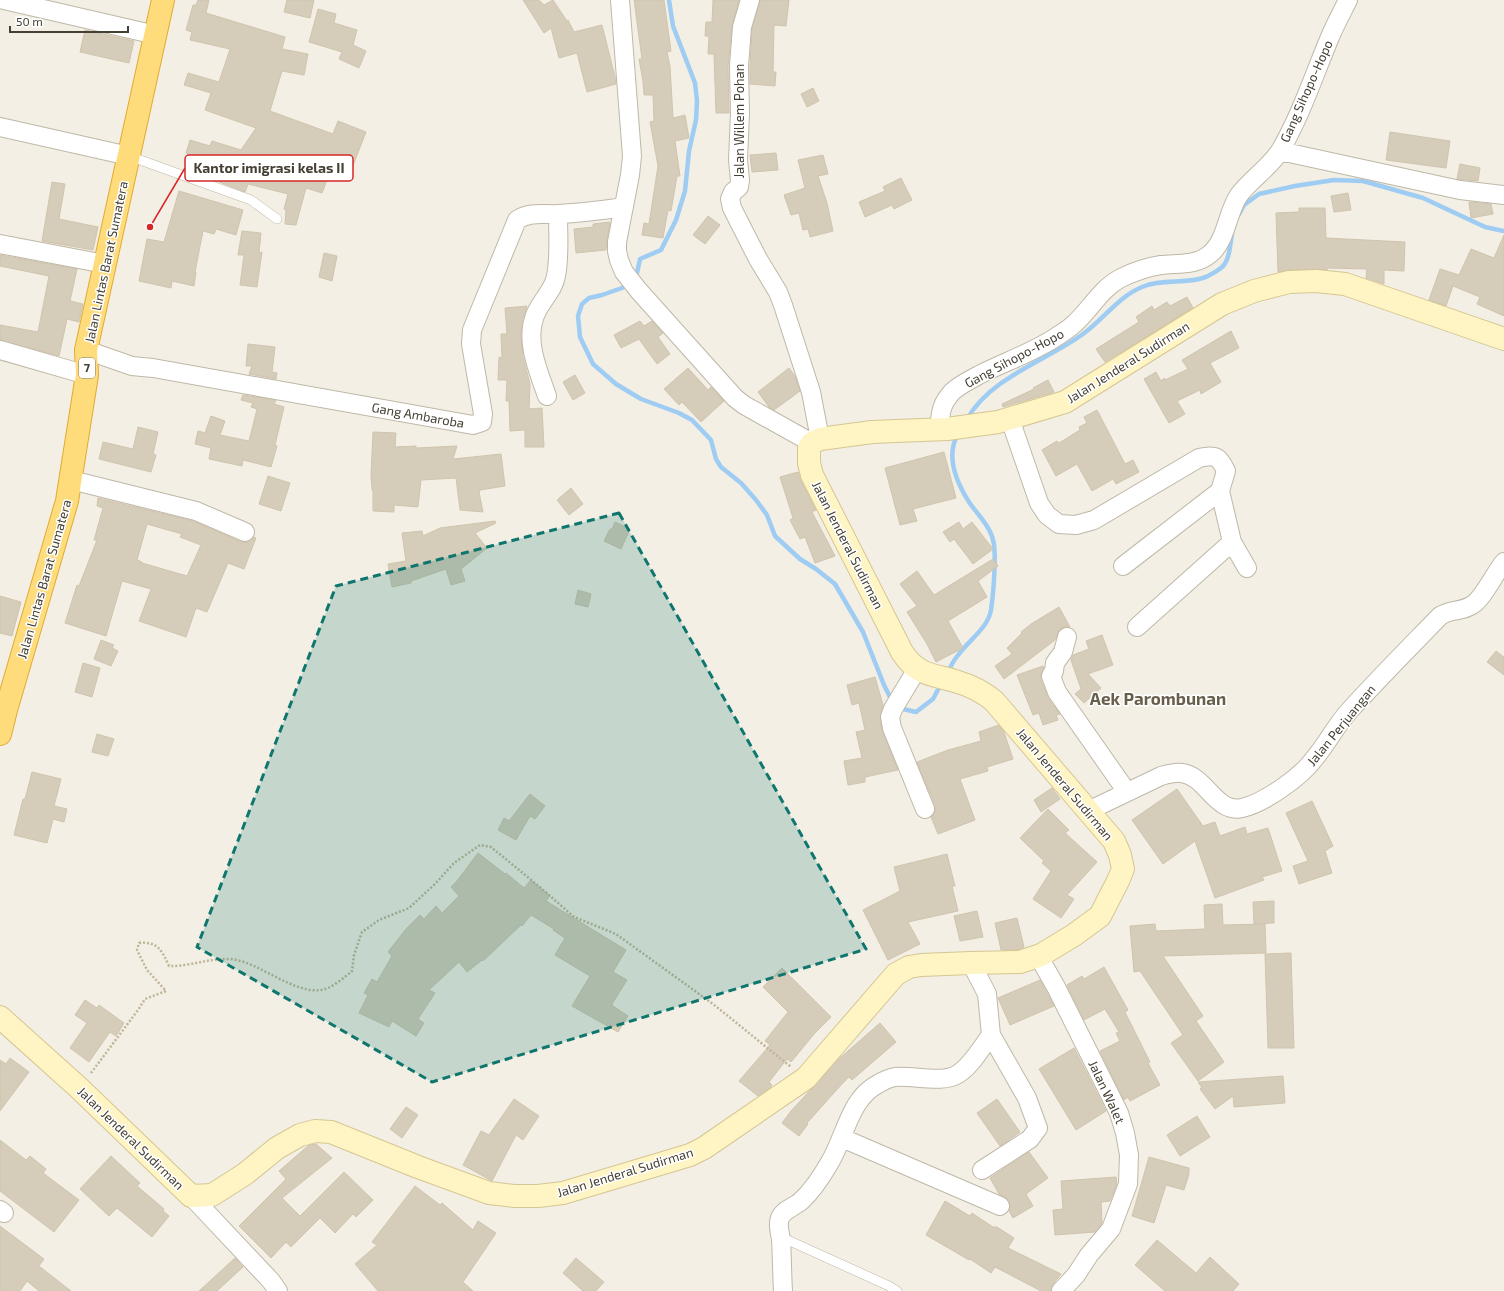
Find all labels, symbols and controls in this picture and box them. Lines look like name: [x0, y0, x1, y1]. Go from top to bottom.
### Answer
scale bar: [10, 8, 128, 34]
text: 50 m: [16, 14, 43, 28]
street label: Gang Sihopo-Hopo: [1276, 37, 1336, 145]
street label: Jalan Willem Pohan: [731, 64, 747, 178]
callout: Kantor imigrasi kelas II: [185, 155, 353, 181]
text: Kantor imigrasi kelas II: [193, 159, 345, 176]
street label: Jalan Lintas Barat Sumatera: [81, 180, 131, 344]
street label: Jalan Jenderal Sudirman: [1064, 318, 1192, 406]
street label: Gang Sihopo-Hopo: [962, 325, 1066, 391]
road number: 7: [79, 358, 95, 378]
street label: Gang Ambaroba: [370, 399, 466, 431]
street label: Jalan Jenderal Sudirman: [809, 478, 887, 612]
street label: Jalan Lintas Barat Sumatera: [14, 497, 74, 661]
street label: Jalan Perjuangan: [1303, 681, 1379, 769]
district label: Aek Parombunan: [1090, 688, 1226, 708]
street label: Jalan Jenderal Sudirman: [1013, 725, 1117, 843]
street label: Jalan Walet: [1085, 1058, 1129, 1126]
street label: Jalan Jenderal Sudirman: [75, 1083, 187, 1193]
street label: Jalan Jenderal Sudirman: [555, 1144, 695, 1200]

